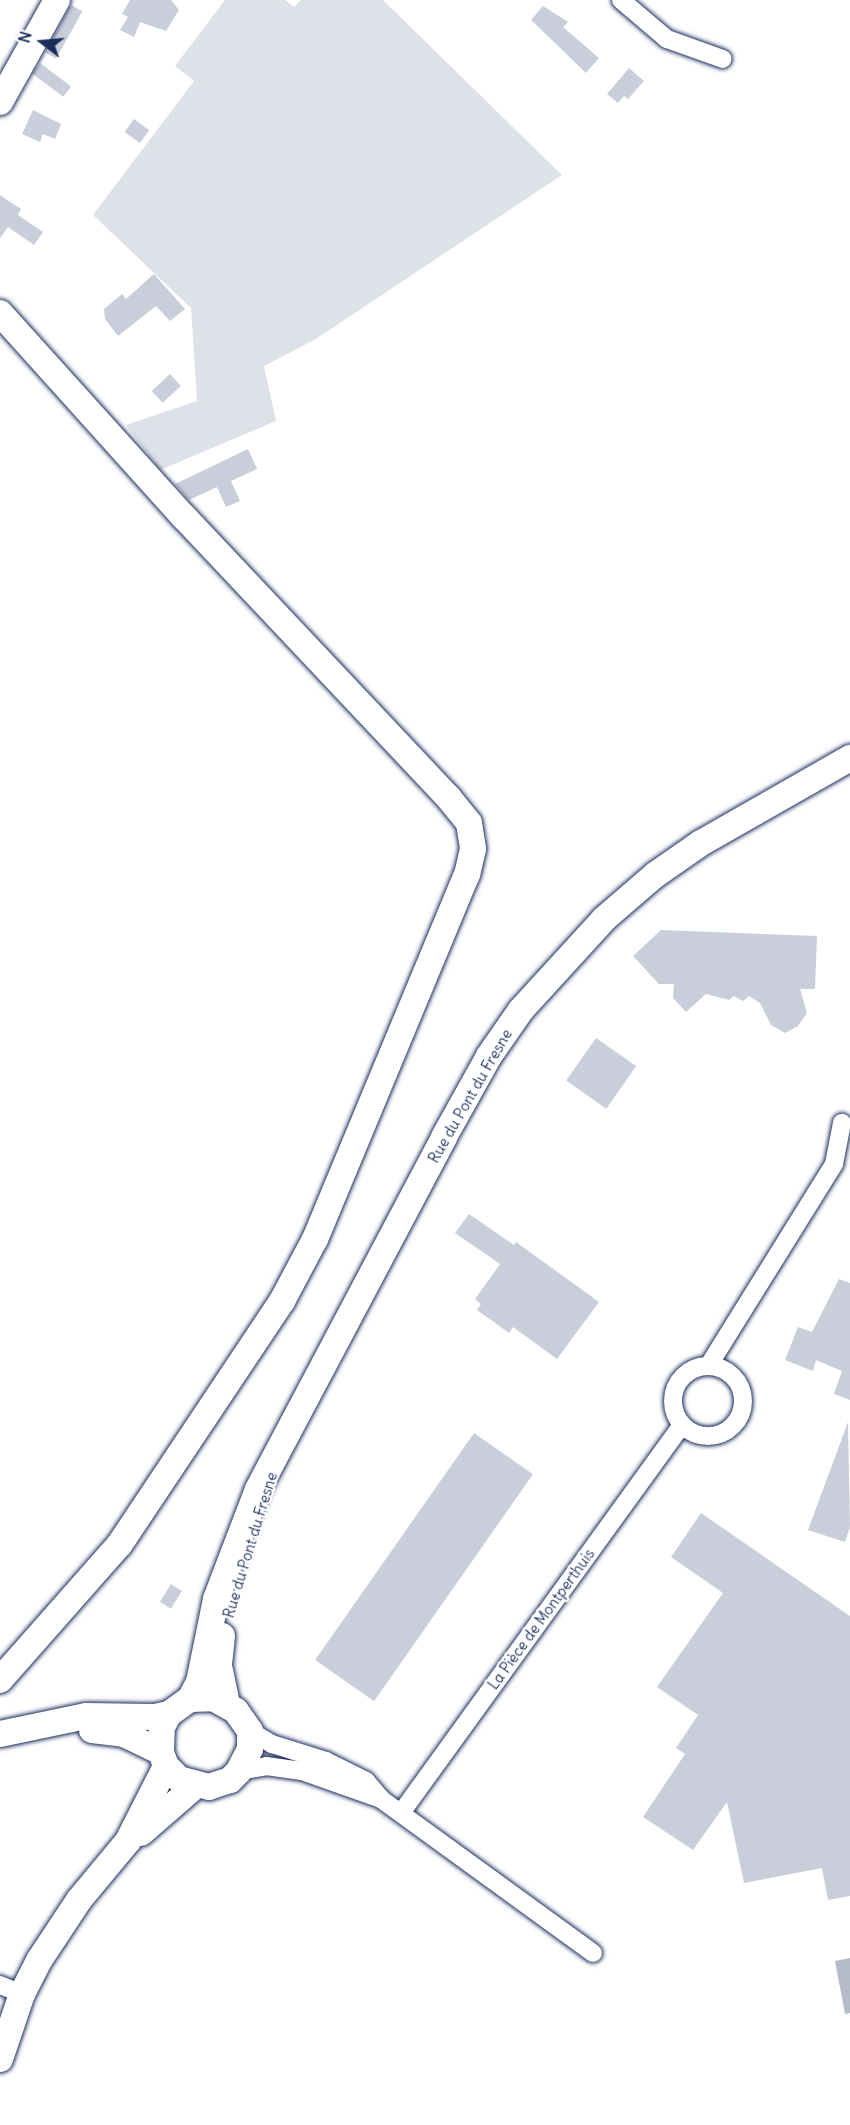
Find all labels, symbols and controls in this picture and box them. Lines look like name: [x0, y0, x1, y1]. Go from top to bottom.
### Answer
north arrow: [12, 12, 72, 72]
text: N: [14, 29, 36, 45]
street label: Rue du Pont du Fresne: [424, 1026, 516, 1166]
street label: Rue du Pont du Fresne: [219, 1470, 281, 1620]
street label: La Pièce de Montperthuis: [484, 1545, 598, 1693]

